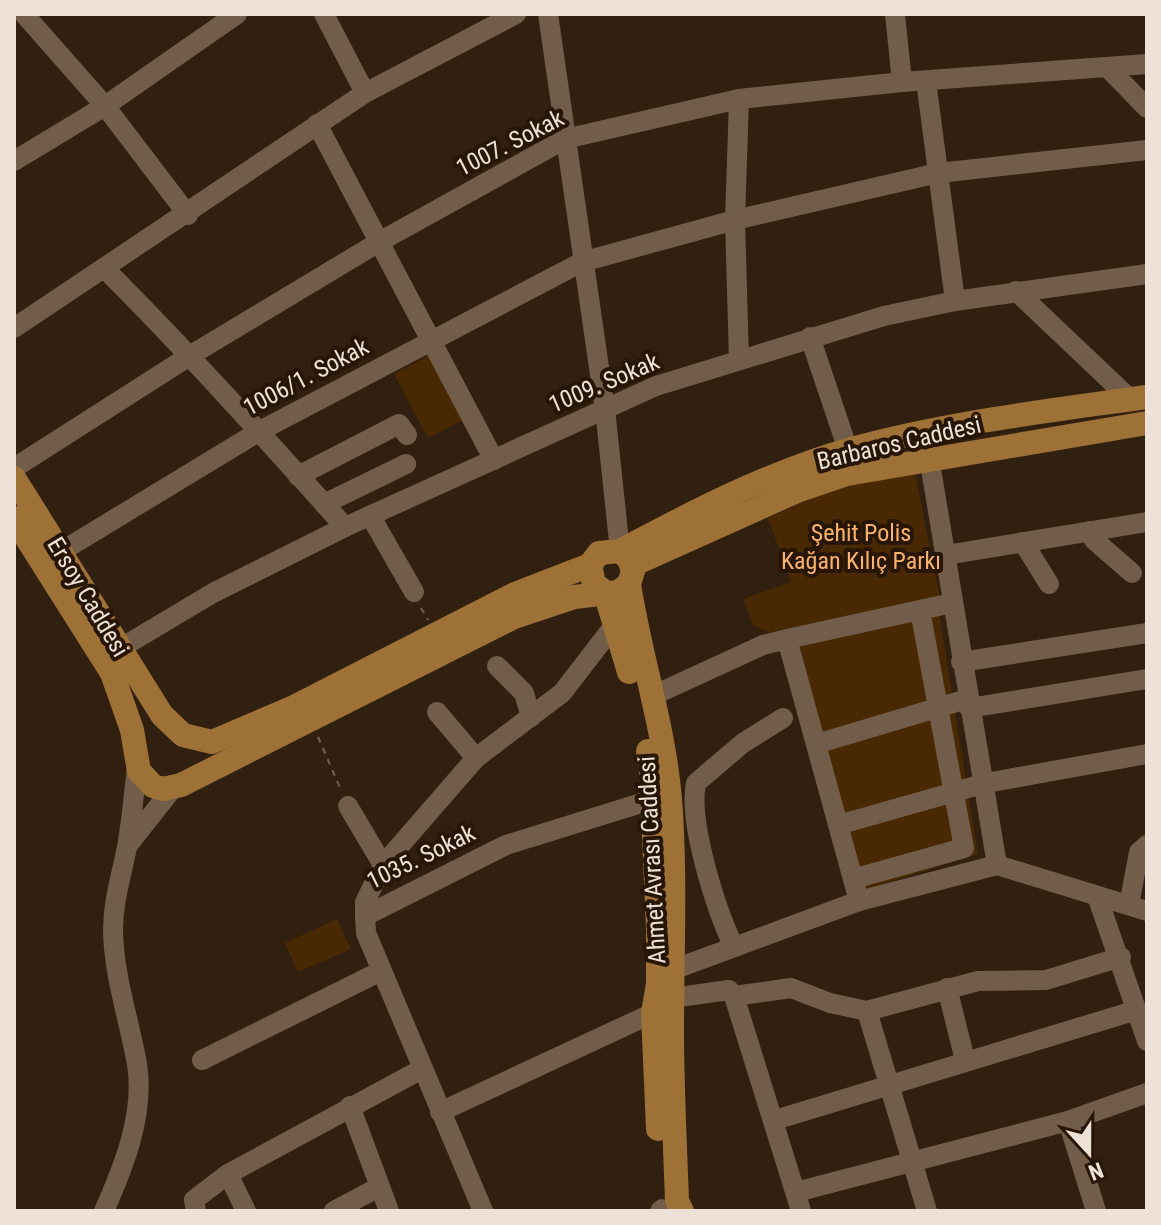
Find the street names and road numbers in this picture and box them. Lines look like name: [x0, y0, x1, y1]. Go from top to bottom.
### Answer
street label: 1007. Sokak: [452, 104, 569, 182]
street label: 1006/1. Sokak: [239, 332, 373, 422]
street label: 1009. Sokak: [545, 347, 663, 419]
street label: Barbaros Caddesi: [814, 411, 984, 475]
street label: Ersoy Caddesi: [41, 532, 135, 662]
street label: Ahmet Avrası Caddesi: [633, 755, 671, 965]
street label: 1035. Sokak: [362, 819, 480, 895]

